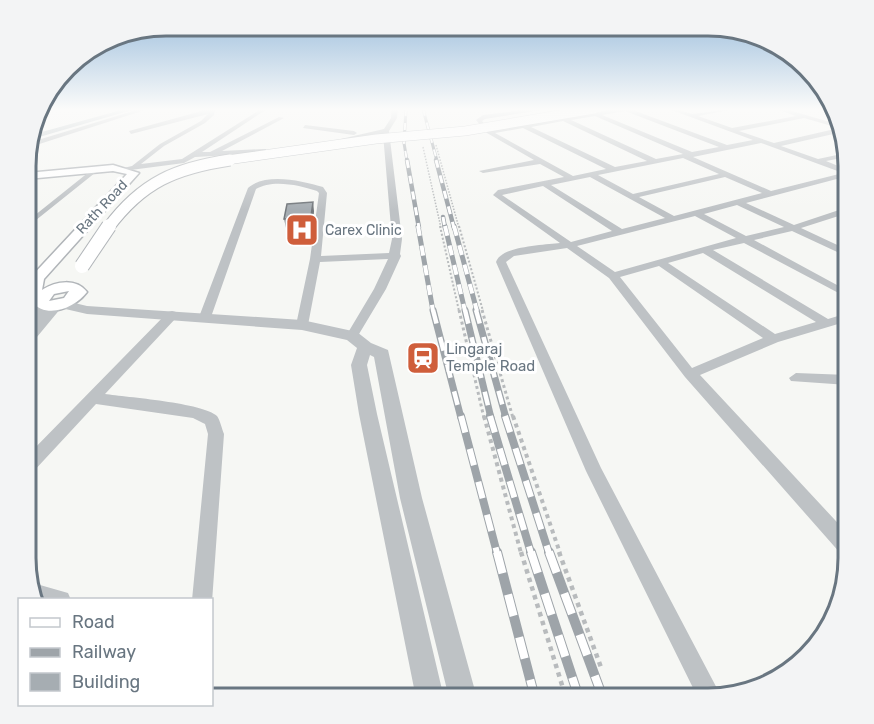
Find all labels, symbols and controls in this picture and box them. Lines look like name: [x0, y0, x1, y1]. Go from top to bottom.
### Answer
street label: Rath Road: [73, 177, 131, 237]
hospital icon: Carex Clinic: [284, 212, 320, 248]
place label: Carex Clinic: [325, 222, 402, 239]
station icon: Lingaraj Temple Road: [405, 340, 441, 376]
place label: Lingaraj Temple Road: [446, 340, 535, 375]
legend: [18, 598, 213, 706]
text: Road: [72, 611, 115, 633]
text: Railway: [72, 641, 136, 663]
text: Building: [72, 671, 140, 693]

